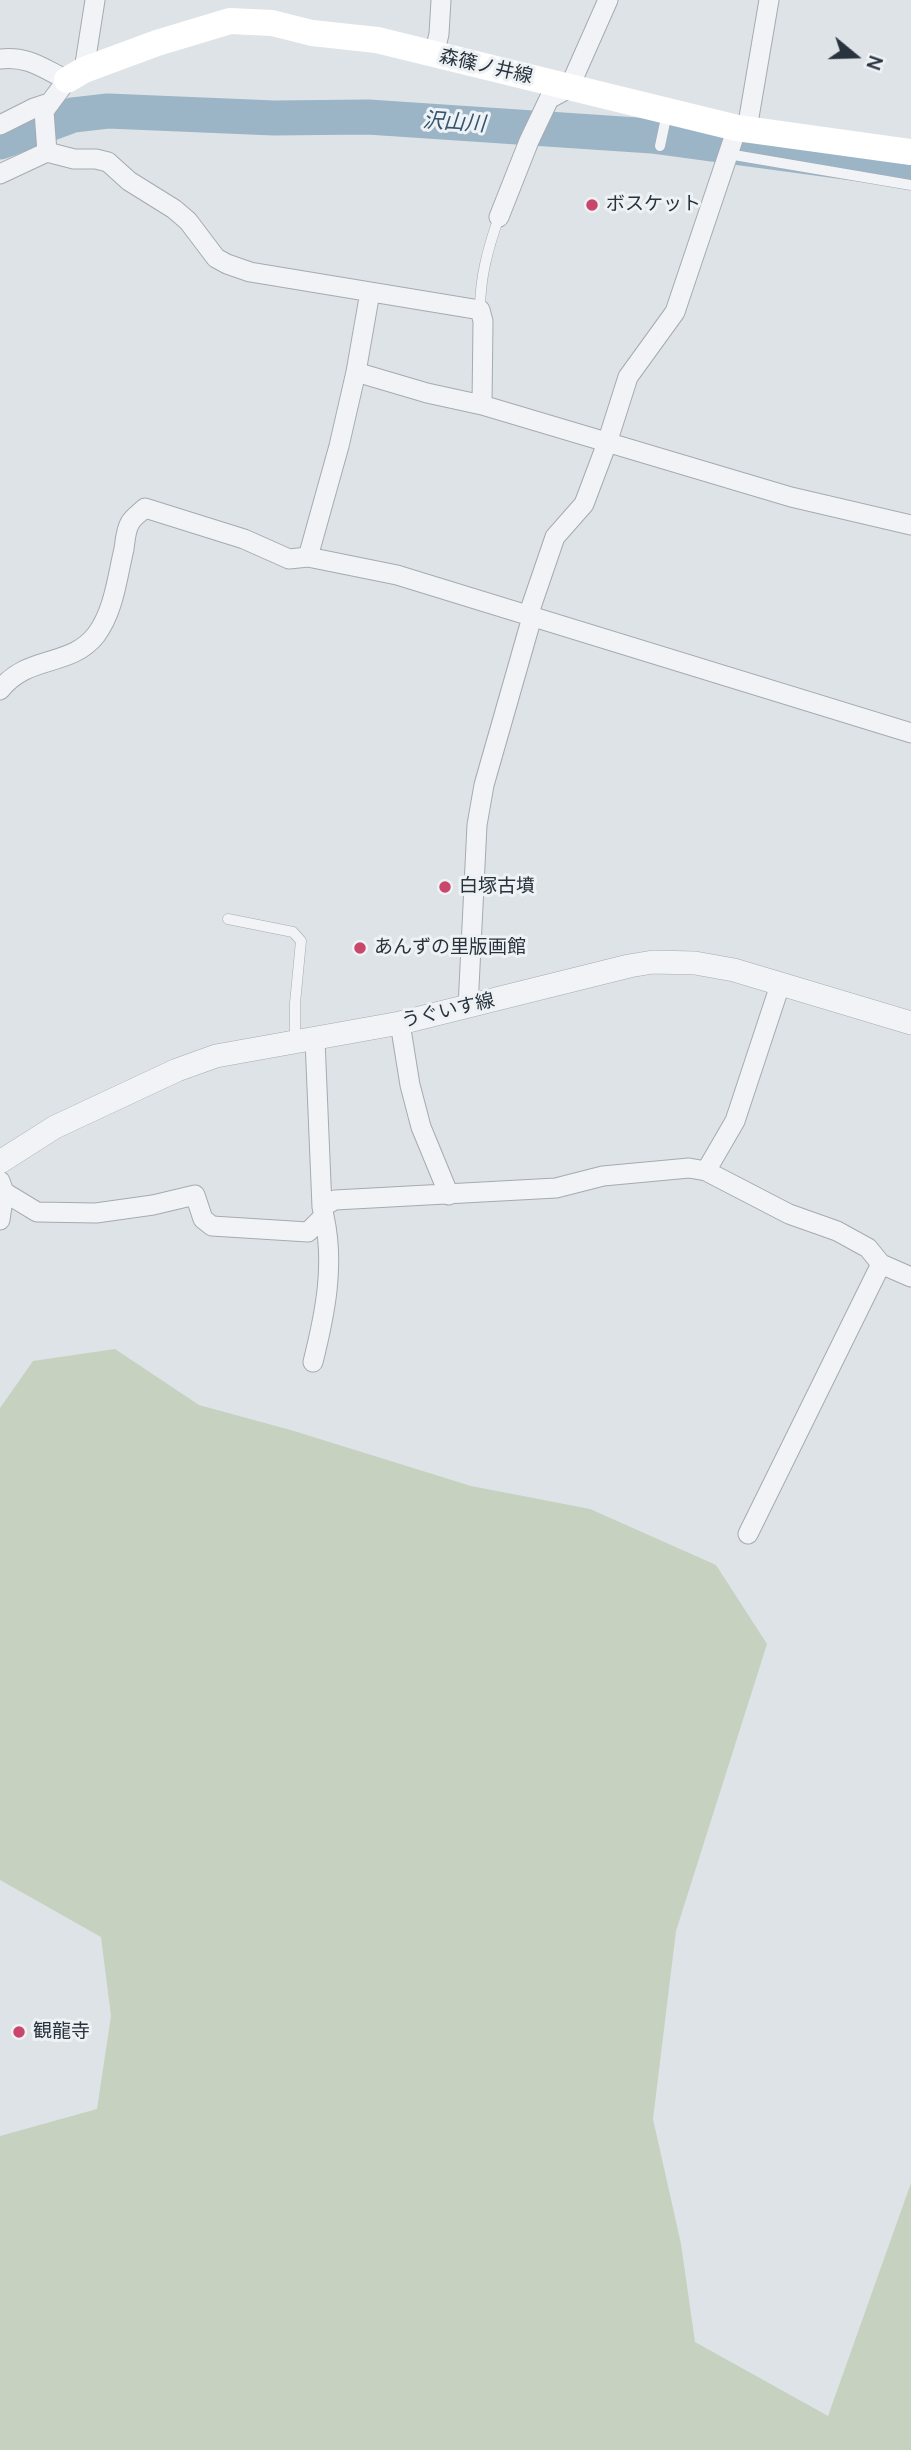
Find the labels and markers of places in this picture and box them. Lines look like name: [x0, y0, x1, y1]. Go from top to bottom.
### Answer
place label: ボスケット: [606, 194, 701, 216]
marker: ボスケット: [584, 197, 600, 213]
place label: 白塚古墳: [459, 876, 535, 898]
marker: 白塚古墳: [437, 879, 453, 895]
place label: あんずの里版画館: [374, 937, 526, 959]
marker: あんずの里版画館: [352, 940, 368, 956]
place label: 観龍寺: [33, 2021, 90, 2043]
marker: 観龍寺: [11, 2024, 27, 2040]

